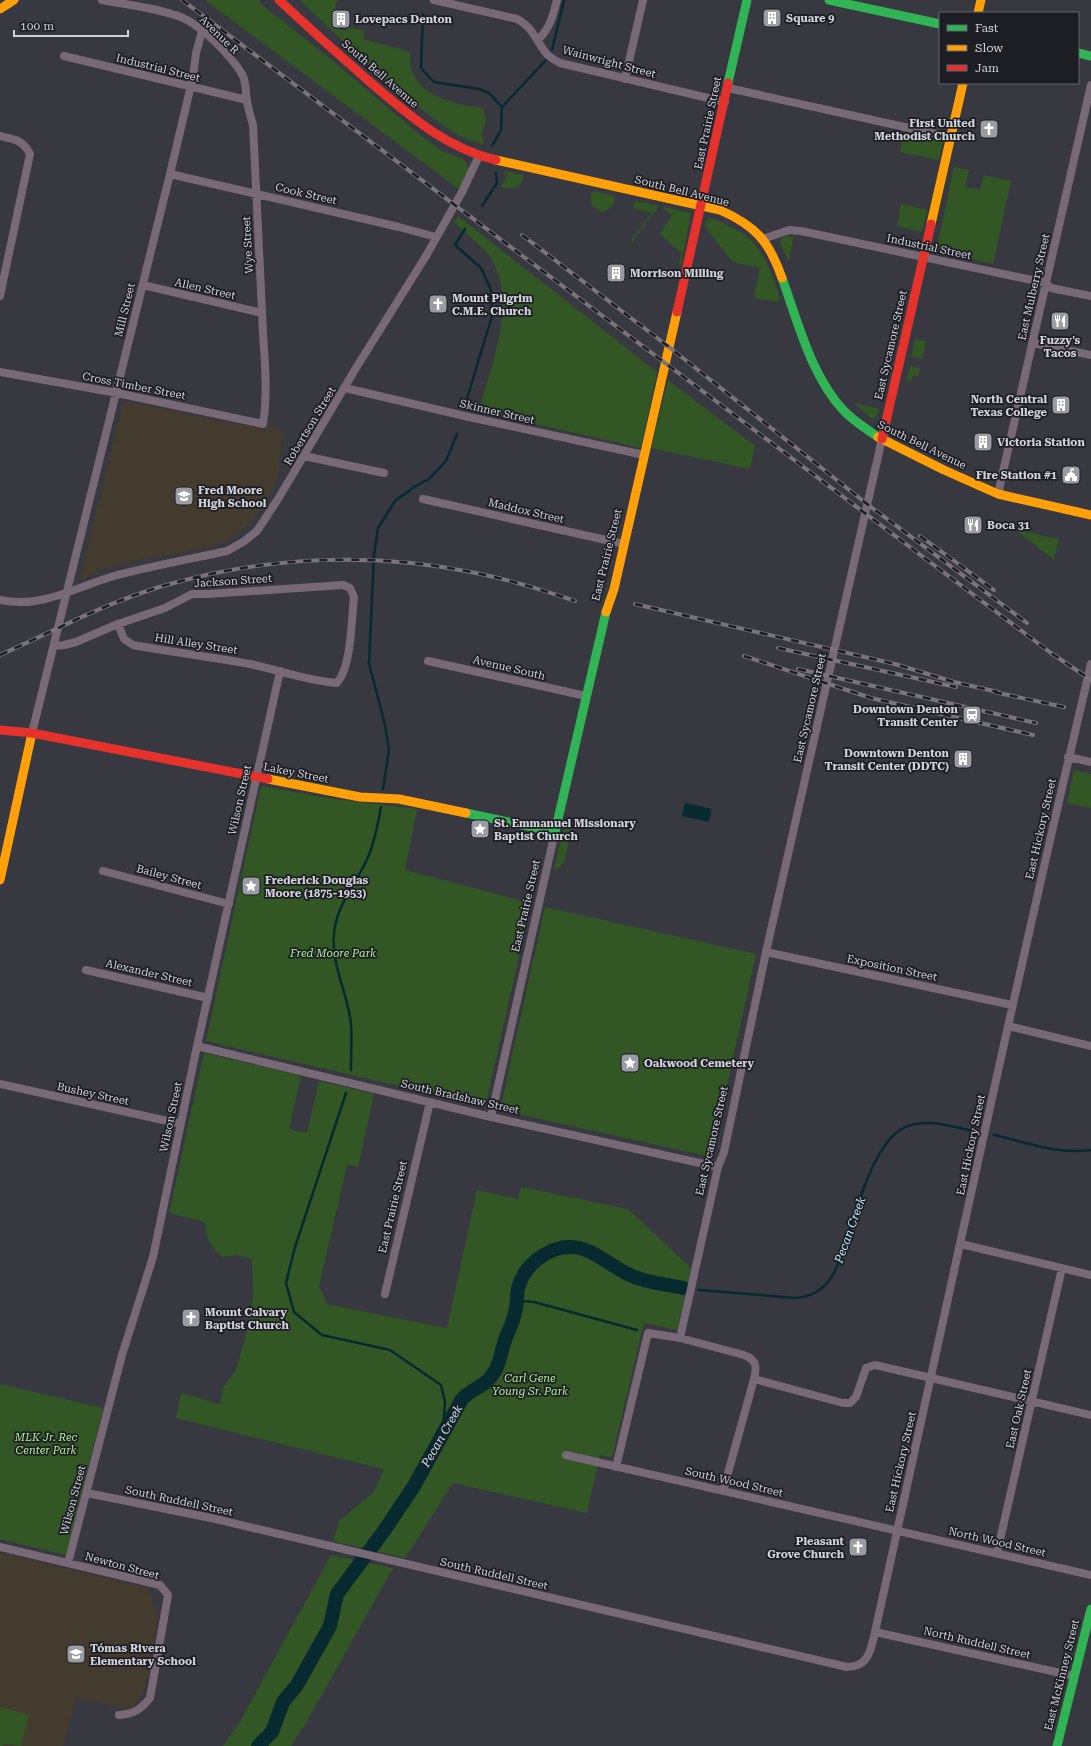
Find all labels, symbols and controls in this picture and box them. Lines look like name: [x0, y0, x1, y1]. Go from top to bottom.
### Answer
building icon: Square 9: [761, 7, 783, 29]
building icon: Lovepacs Denton: [330, 8, 352, 30]
scale bar: [14, 12, 128, 38]
place label: Square 9: [786, 12, 834, 25]
legend: [939, 12, 1079, 84]
street label: Avenue R: [197, 13, 242, 57]
place label: Lovepacs Denton: [355, 13, 453, 26]
text: 100 m: [20, 19, 54, 33]
text: Fast: [975, 21, 999, 35]
street label: South Bell Avenue: [339, 37, 421, 111]
text: Slow: [975, 41, 1003, 55]
street label: Wainwright Street: [561, 43, 657, 81]
street label: Industrial Street: [115, 51, 201, 85]
text: Jam: [975, 61, 999, 75]
street label: East Prairie Street: [692, 75, 724, 171]
place label: First United Methodist Church: [874, 117, 976, 143]
church icon: First United Methodist Church: [978, 118, 1000, 140]
street label: South Bell Avenue: [633, 173, 731, 209]
street label: Cook Street: [274, 181, 338, 207]
street label: Wye Street: [240, 216, 256, 274]
street label: Industrial Street: [885, 232, 973, 262]
street label: East Mulberry Street: [1015, 232, 1053, 342]
building icon: Morrison Milling: [605, 262, 627, 284]
place label: Morrison Milling: [630, 267, 724, 280]
street label: Allen Street: [173, 276, 237, 302]
street label: Mill Street: [112, 282, 138, 338]
street label: East Sycamore Street: [872, 289, 910, 401]
place label: Mount Pilgrim C.M.E. Church: [452, 292, 533, 318]
church icon: Mount Pilgrim C.M.E. Church: [427, 293, 449, 315]
restaurant icon: Fuzzy's Tacos: [1049, 310, 1071, 332]
place label: Fuzzy's Tacos: [1040, 334, 1080, 360]
street label: Cross Timber Street: [81, 370, 187, 402]
street label: Robertson Street: [281, 384, 339, 468]
place label: North Central Texas College: [970, 393, 1048, 419]
building icon: North Central Texas College: [1050, 394, 1072, 416]
street label: Skinner Street: [458, 397, 536, 427]
street label: South Bell Avenue: [876, 418, 968, 472]
building icon: Victoria Station: [972, 431, 994, 453]
place label: Victoria Station: [997, 436, 1085, 449]
public building icon: Fire Station #1: [1060, 464, 1082, 486]
place label: Fire Station #1: [976, 469, 1057, 482]
place label: Fred Moore High School: [198, 484, 267, 510]
school or university icon: Fred Moore High School: [173, 485, 195, 507]
street label: Maddox Street: [487, 496, 565, 526]
street label: East Prairie Street: [589, 508, 625, 602]
restaurant icon: Boca 31: [962, 514, 984, 536]
place label: Boca 31: [987, 519, 1030, 532]
street label: Jackson Street: [194, 572, 272, 590]
street label: Hill Alley Street: [154, 631, 238, 657]
street label: East Sycamore Street: [791, 652, 829, 764]
street label: Avenue South: [471, 653, 547, 683]
place label: Downtown Denton Transit Center: [853, 703, 959, 729]
station icon: Downtown Denton Transit Center: [961, 704, 983, 726]
place label: Downtown Denton Transit Center (DDTC): [824, 747, 950, 773]
building icon: Downtown Denton Transit Center (DDTC): [952, 748, 974, 770]
street label: Lakey Street: [262, 760, 330, 786]
street label: Wilson Street: [226, 764, 254, 836]
street label: East Hickory Street: [1023, 777, 1059, 881]
place label: St. Emmanuel Missionary Baptist Church: [494, 817, 636, 843]
place icon: St. Emmanuel Missionary Baptist Church: [469, 818, 491, 840]
street label: East Prairie Street: [509, 858, 543, 954]
street label: Bailey Street: [135, 862, 203, 892]
place label: Frederick Douglas Moore (1875-1953): [265, 874, 369, 900]
place icon: Frederick Douglas Moore (1875-1953): [240, 875, 262, 897]
park label: Fred Moore Park: [289, 947, 376, 960]
street label: Exposition Street: [846, 952, 938, 984]
street label: Alexander Street: [104, 957, 194, 989]
place icon: Oakwood Cemetery: [619, 1052, 641, 1074]
place label: Oakwood Cemetery: [644, 1057, 754, 1070]
street label: South Bradshaw Street: [400, 1077, 520, 1117]
street label: Bushey Street: [56, 1080, 130, 1108]
street label: Wilson Street: [157, 1081, 185, 1153]
street label: East Sycamore Street: [693, 1085, 731, 1197]
street label: East Hickory Street: [954, 1093, 988, 1197]
street label: East Prairie Street: [376, 1159, 410, 1255]
water label: Pecan Creek: [831, 1195, 869, 1266]
place label: Mount Calvary Baptist Church: [205, 1306, 289, 1332]
church icon: Mount Calvary Baptist Church: [180, 1307, 202, 1329]
street label: East Oak Street: [1004, 1368, 1034, 1450]
park label: Carl Gene Young Sr. Park: [492, 1372, 568, 1398]
water label: Pecan Creek: [418, 1402, 466, 1470]
street label: East Hickory Street: [883, 1410, 919, 1514]
park label: MLK Jr. Rec Center Park: [14, 1431, 77, 1457]
street label: Wilson Street: [57, 1464, 89, 1536]
street label: South Wood Street: [684, 1464, 784, 1500]
street label: South Ruddell Street: [124, 1483, 234, 1519]
street label: North Wood Street: [947, 1524, 1047, 1560]
place label: Pleasant Grove Church: [767, 1535, 845, 1561]
church icon: Pleasant Grove Church: [847, 1536, 869, 1558]
street label: Newton Street: [84, 1550, 160, 1582]
street label: South Ruddell Street: [439, 1555, 549, 1593]
street label: East McKinney Street: [1042, 1618, 1082, 1732]
street label: North Ruddell Street: [922, 1624, 1032, 1662]
place label: Tómas Rivera Elementary School: [90, 1642, 196, 1668]
school or university icon: Tómas Rivera Elementary School: [65, 1643, 87, 1665]

